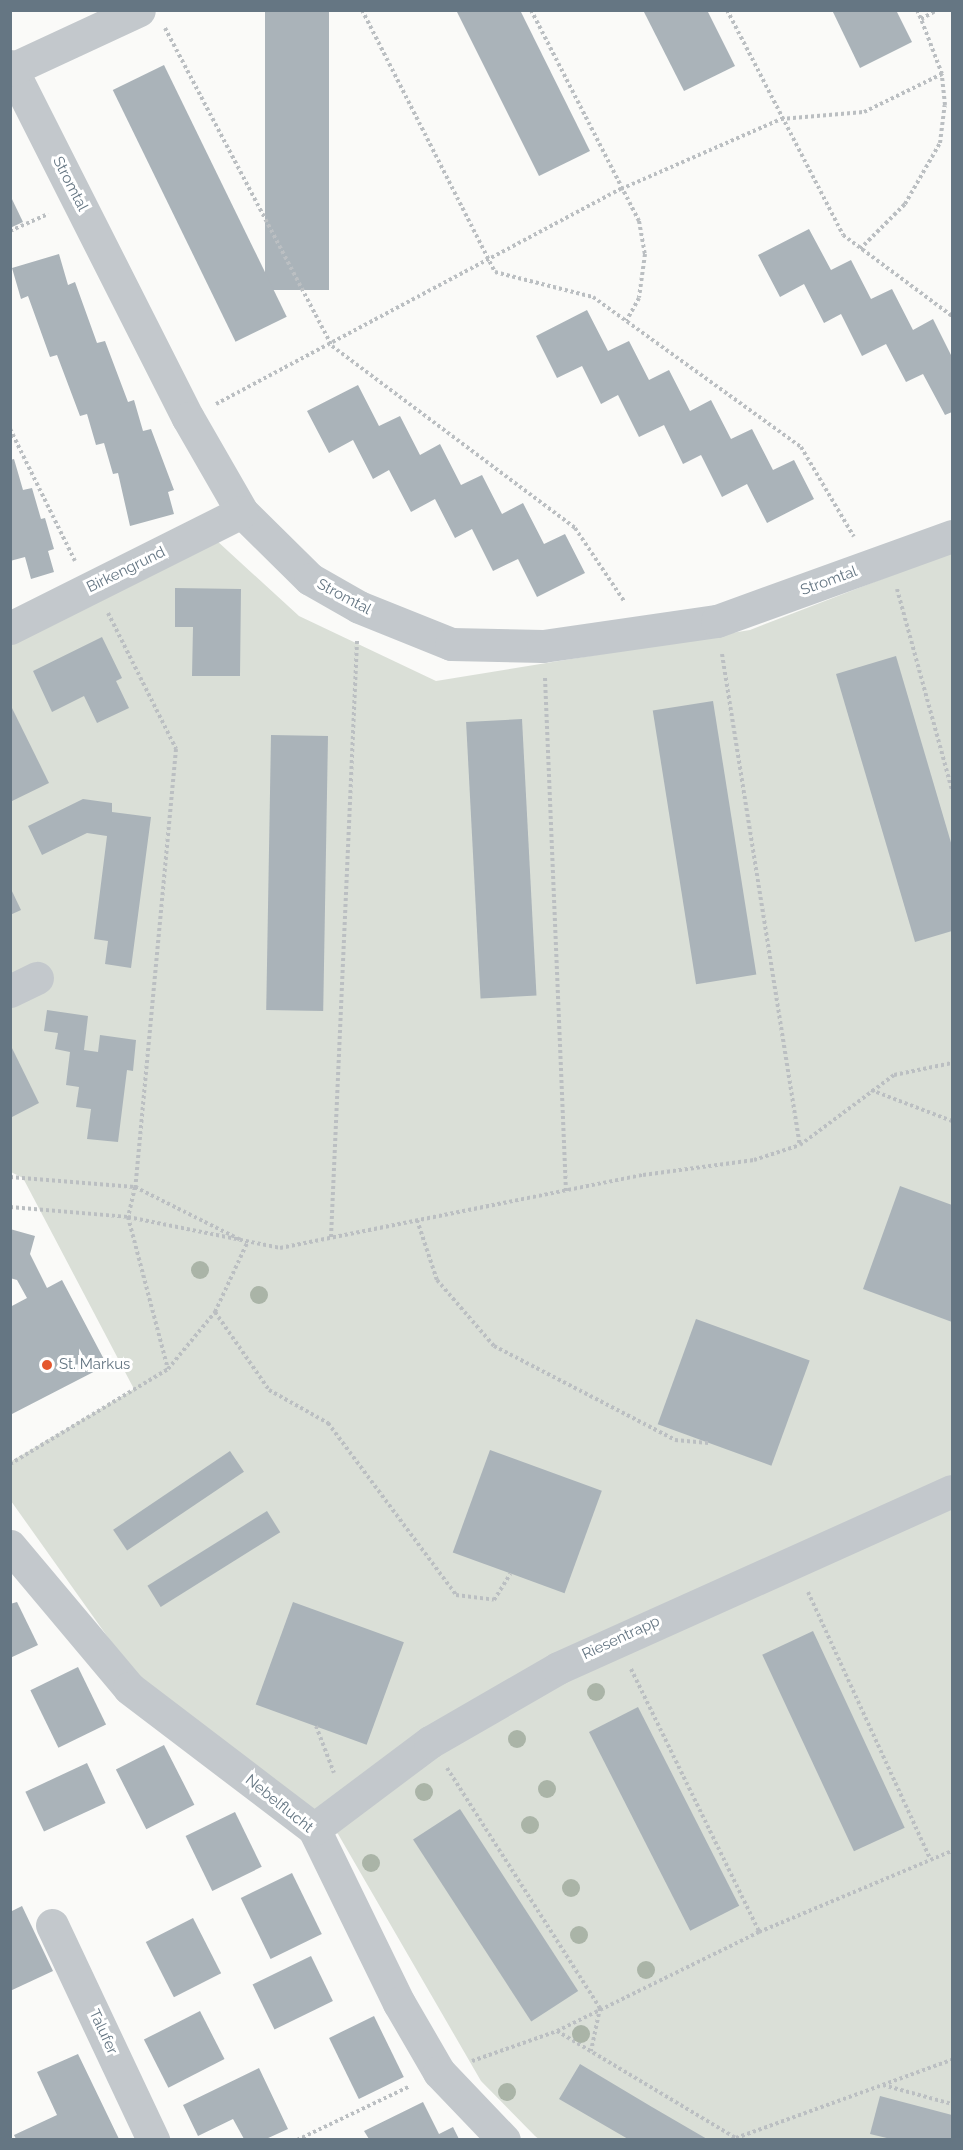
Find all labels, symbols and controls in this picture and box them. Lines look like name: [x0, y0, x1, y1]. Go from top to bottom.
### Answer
street label: Stromtal: [49, 154, 91, 214]
street label: Birkengrund: [84, 543, 168, 597]
street label: Stromtal: [798, 562, 860, 600]
street label: Stromtal: [314, 575, 374, 619]
place label: St. Markus: [59, 1356, 130, 1374]
marker: St. Markus: [40, 1358, 54, 1372]
street label: Riesentrapp: [579, 1612, 663, 1664]
street label: Nebelflucht: [241, 1771, 317, 1837]
street label: Talufer: [85, 2007, 121, 2057]

